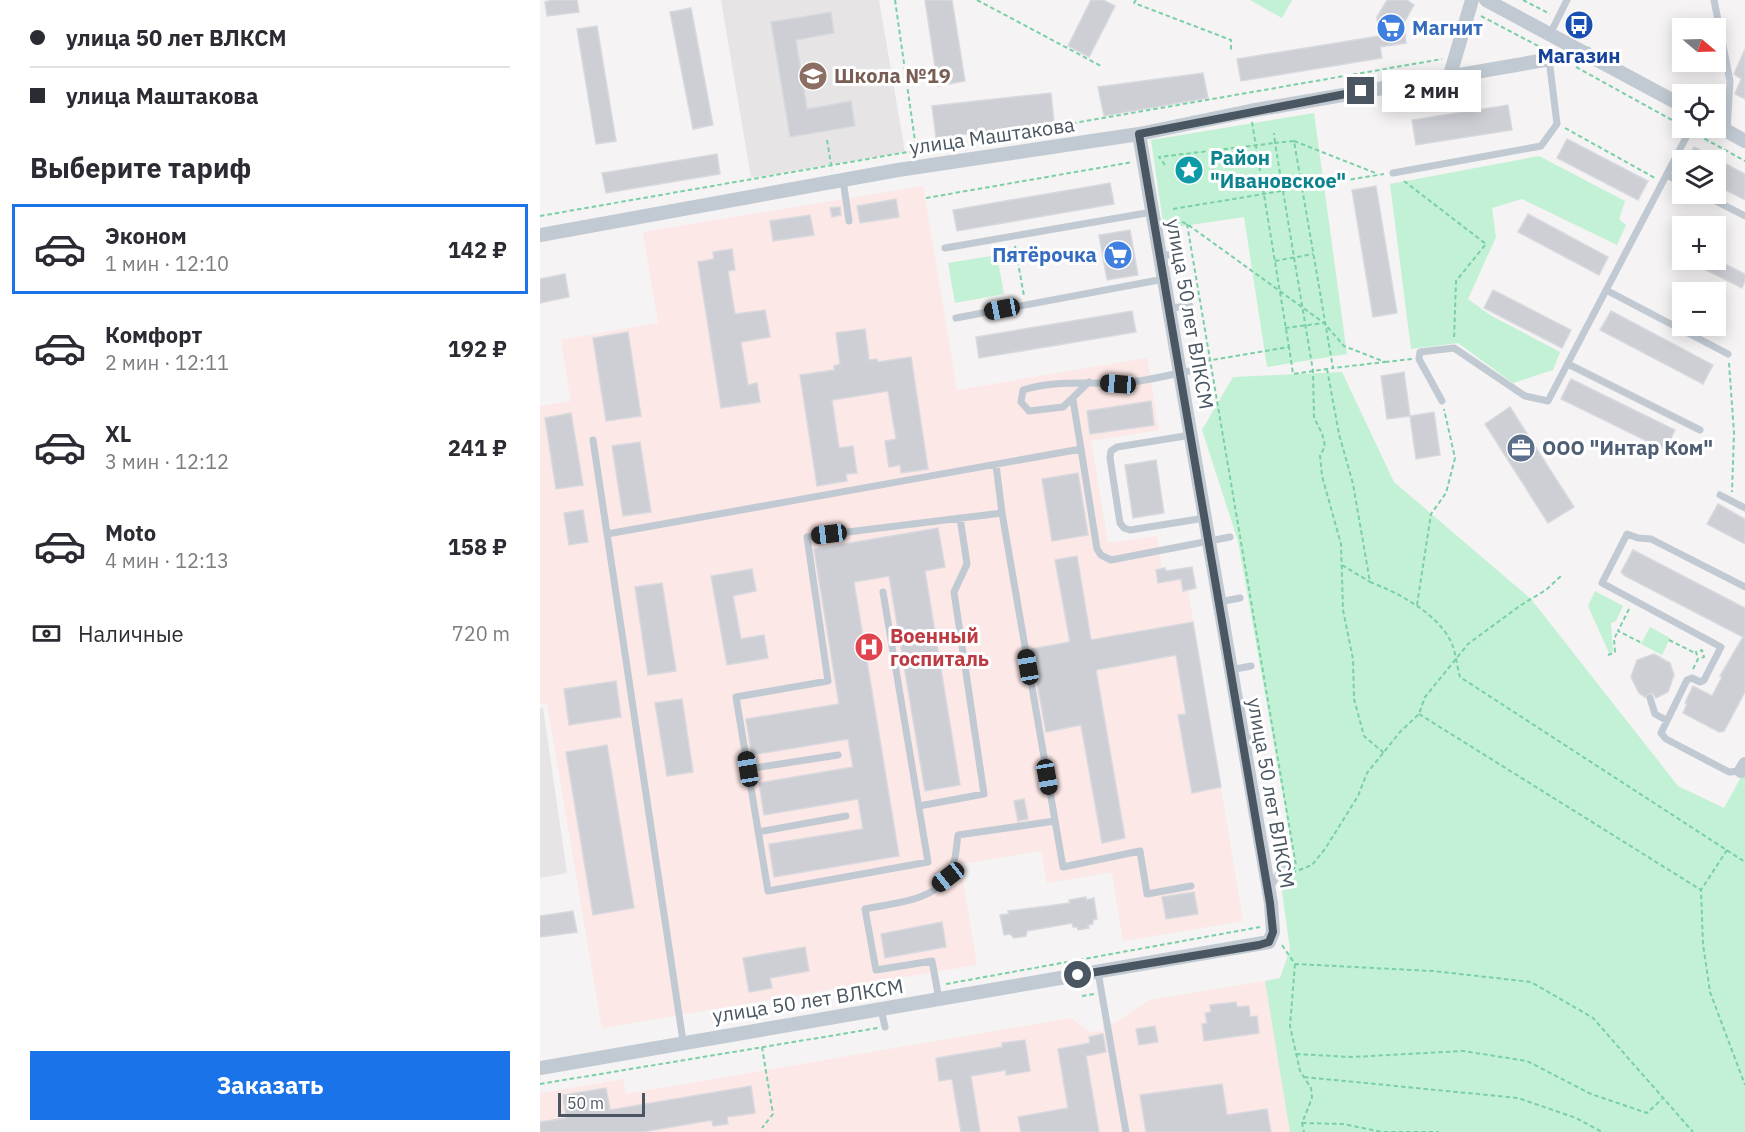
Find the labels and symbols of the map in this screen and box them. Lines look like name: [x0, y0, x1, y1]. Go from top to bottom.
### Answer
bus stop icon: Магазин: [1563, 9, 1595, 41]
supermarket icon: Магнит: [1375, 12, 1407, 44]
place label: Магнит: [1412, 14, 1483, 41]
north arrow: [1672, 18, 1726, 72]
place label: Магазин: [1537, 42, 1621, 69]
school or university icon: Школа №19: [797, 60, 829, 92]
place label: Школа №19: [834, 62, 951, 89]
callout: 2 мин: [1382, 70, 1481, 112]
route end: [1347, 77, 1374, 104]
street label: улица Маштакова: [908, 111, 1077, 160]
place label: Район "Ивановское": [1210, 144, 1346, 194]
place icon: Район "Ивановское": [1173, 154, 1205, 186]
street label: улица 50 лет ВЛКСМ: [1160, 217, 1221, 411]
supermarket icon: Пятёрочка: [1102, 239, 1134, 271]
place label: Пятёрочка: [992, 241, 1097, 268]
car: [983, 297, 1021, 321]
car: [1099, 374, 1137, 394]
office icon: ООО "Интар Ком": [1505, 432, 1537, 464]
place label: ООО "Интар Ком": [1542, 434, 1713, 461]
car: [810, 523, 848, 545]
place label: Военный госпиталь: [890, 622, 989, 672]
hospital icon: Военный госпиталь: [853, 631, 885, 663]
car: [1016, 648, 1040, 686]
street label: улица 50 лет ВЛКСМ: [1241, 696, 1302, 890]
car: [736, 750, 760, 788]
car: [1035, 758, 1059, 796]
car: [928, 859, 968, 895]
route start: [1064, 961, 1091, 988]
street label: улица 50 лет ВЛКСМ: [711, 972, 905, 1029]
scale bar: [558, 1090, 645, 1118]

